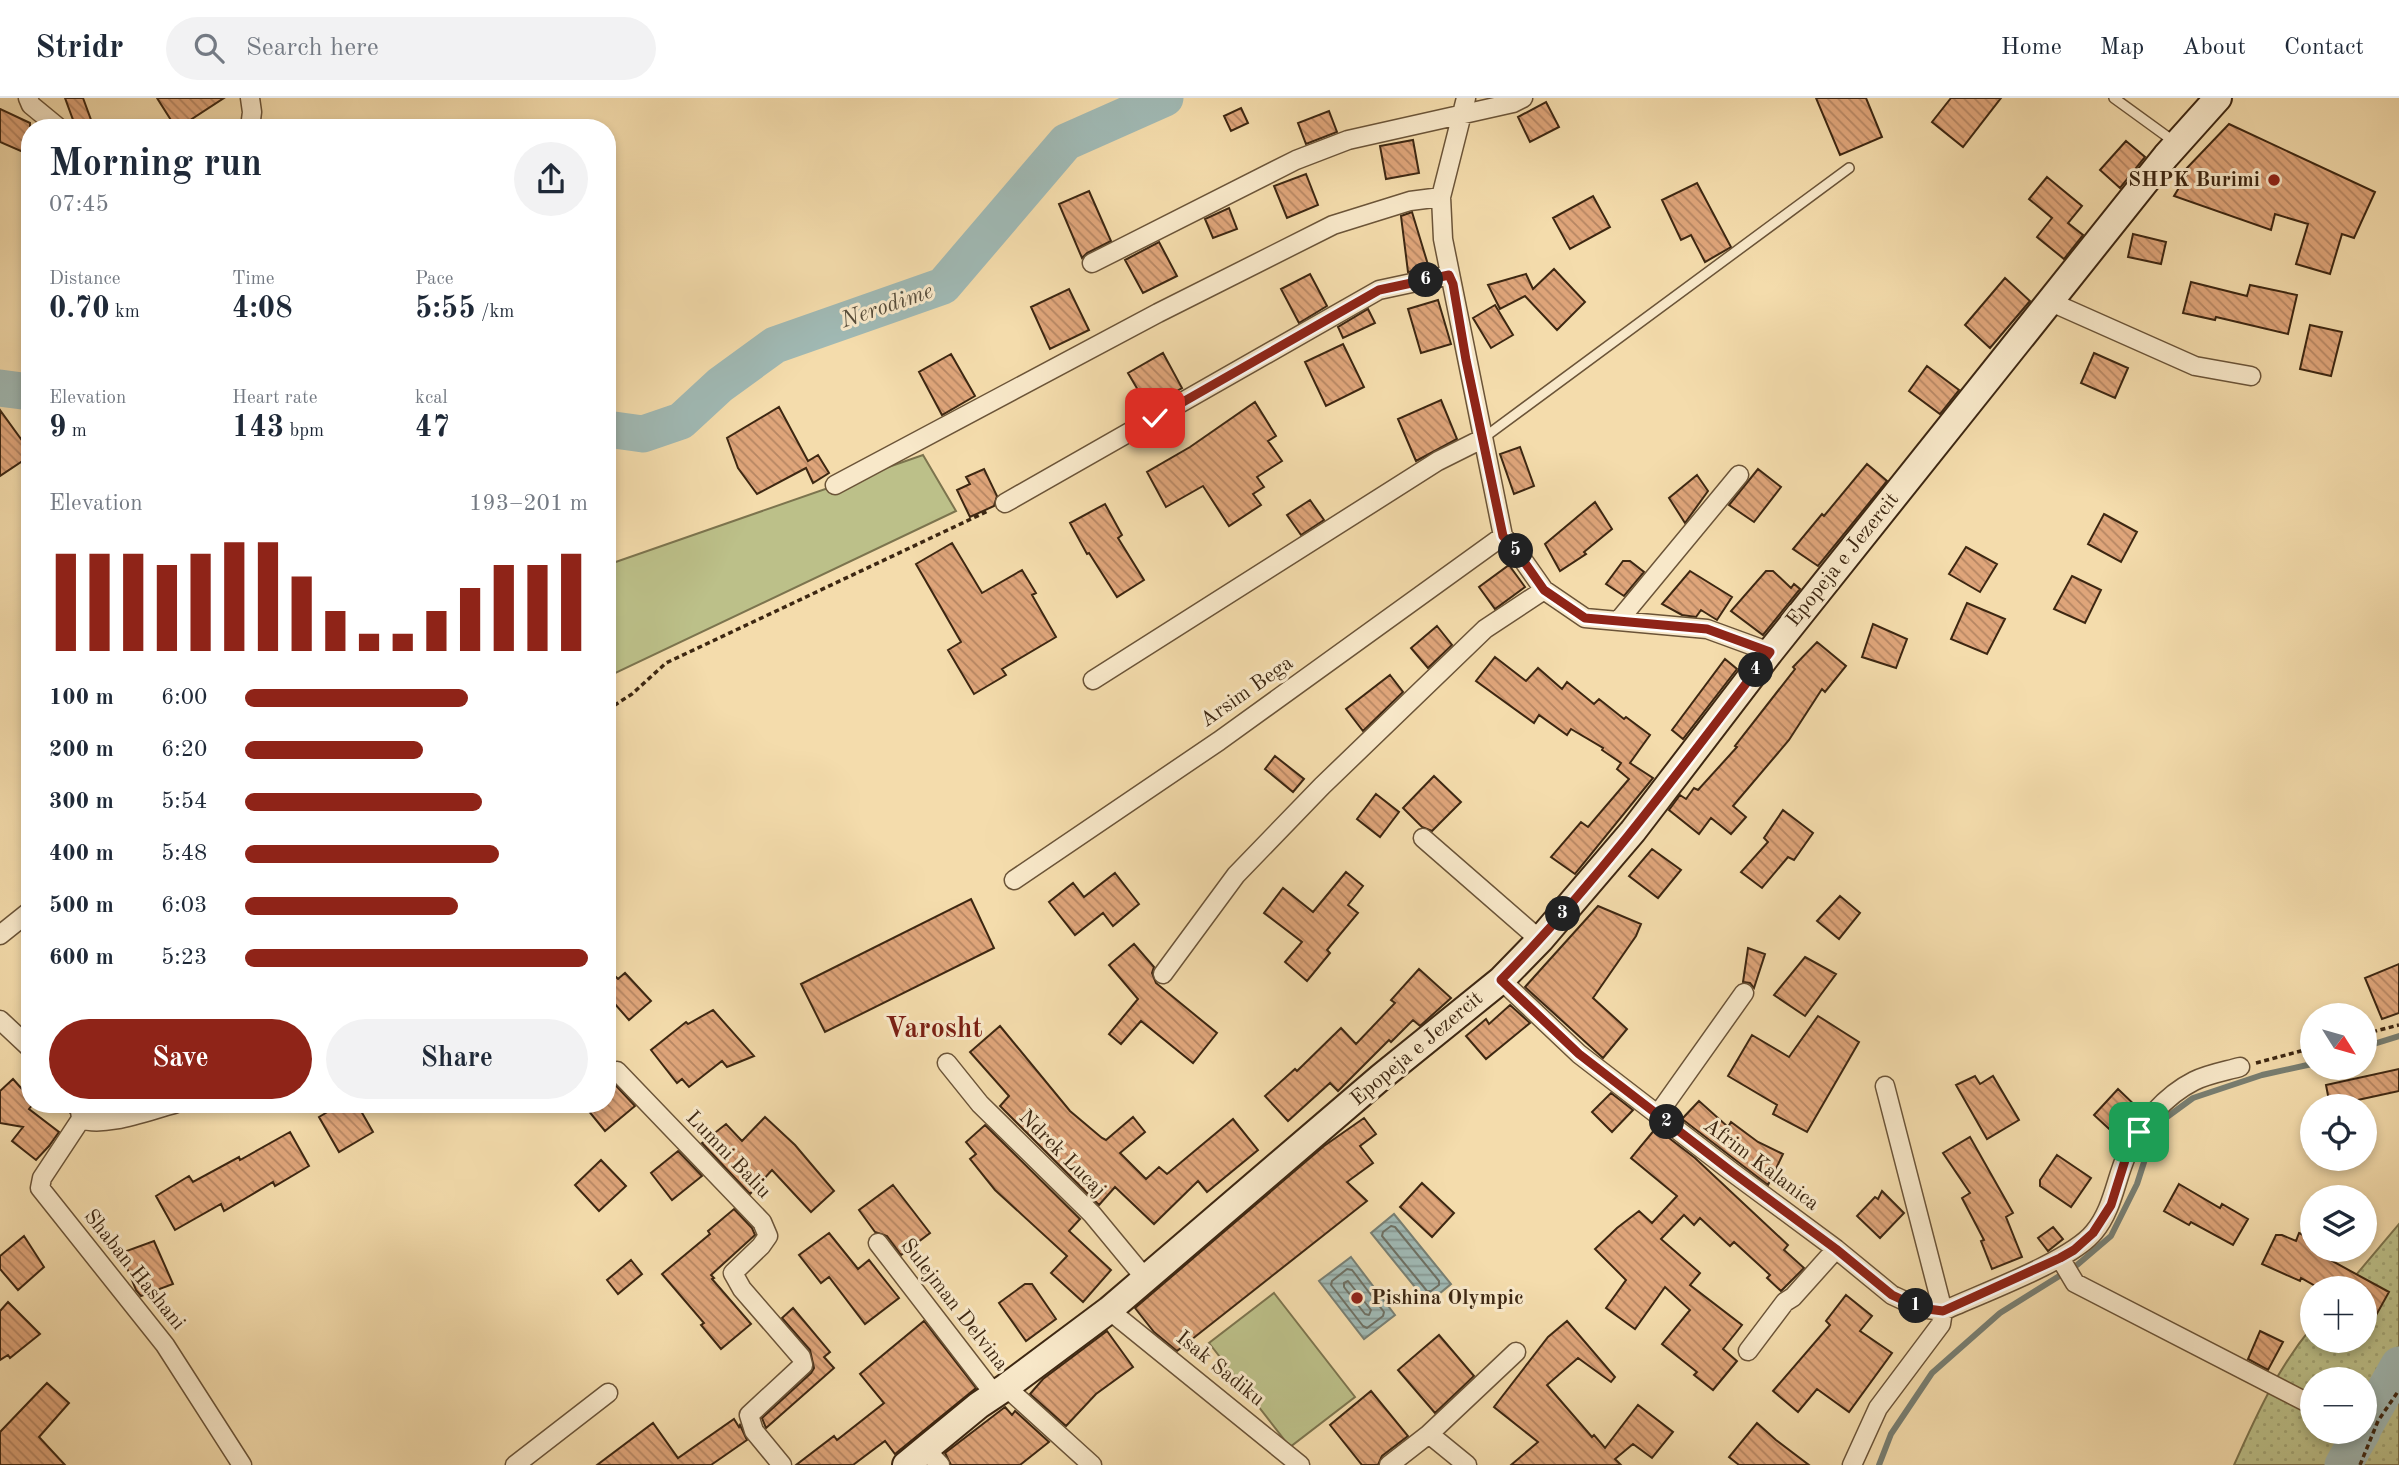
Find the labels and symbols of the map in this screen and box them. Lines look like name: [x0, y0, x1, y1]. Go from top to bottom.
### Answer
place label: SHPK Burimi: [2128, 170, 2260, 191]
marker: SHPK Burimi: [2266, 172, 2282, 188]
pin: 6: [1408, 262, 1444, 298]
water label: Nerodime: [837, 280, 936, 333]
pin: [1125, 388, 1185, 448]
street label: Epopeja e Jezercit: [1783, 489, 1903, 631]
pin: 5: [1498, 533, 1534, 568]
street label: Arsim Bega: [1197, 652, 1297, 732]
pin: 4: [1738, 652, 1774, 688]
pin: 3: [1546, 896, 1580, 932]
street label: Epopeja e Jezercit: [1347, 988, 1487, 1110]
north arrow: [2300, 1003, 2376, 1080]
district label: Varosht: [885, 1016, 983, 1044]
pin: [2109, 1102, 2169, 1162]
pin: 2: [1650, 1104, 1684, 1140]
street label: Ndrek Lucaj: [1014, 1106, 1110, 1202]
street label: Lumni Baliu: [681, 1107, 775, 1203]
street label: Afrim Kalanica: [1699, 1115, 1823, 1215]
street label: Shaban Hashani: [79, 1206, 189, 1334]
street label: Sulejman Delvina: [896, 1235, 1012, 1375]
place label: Pishina Olympic: [1371, 1288, 1524, 1309]
pin: 1: [1898, 1288, 1934, 1324]
marker: Pishina Olympic: [1349, 1290, 1365, 1306]
street label: Isak Sadiku: [1172, 1327, 1268, 1411]

